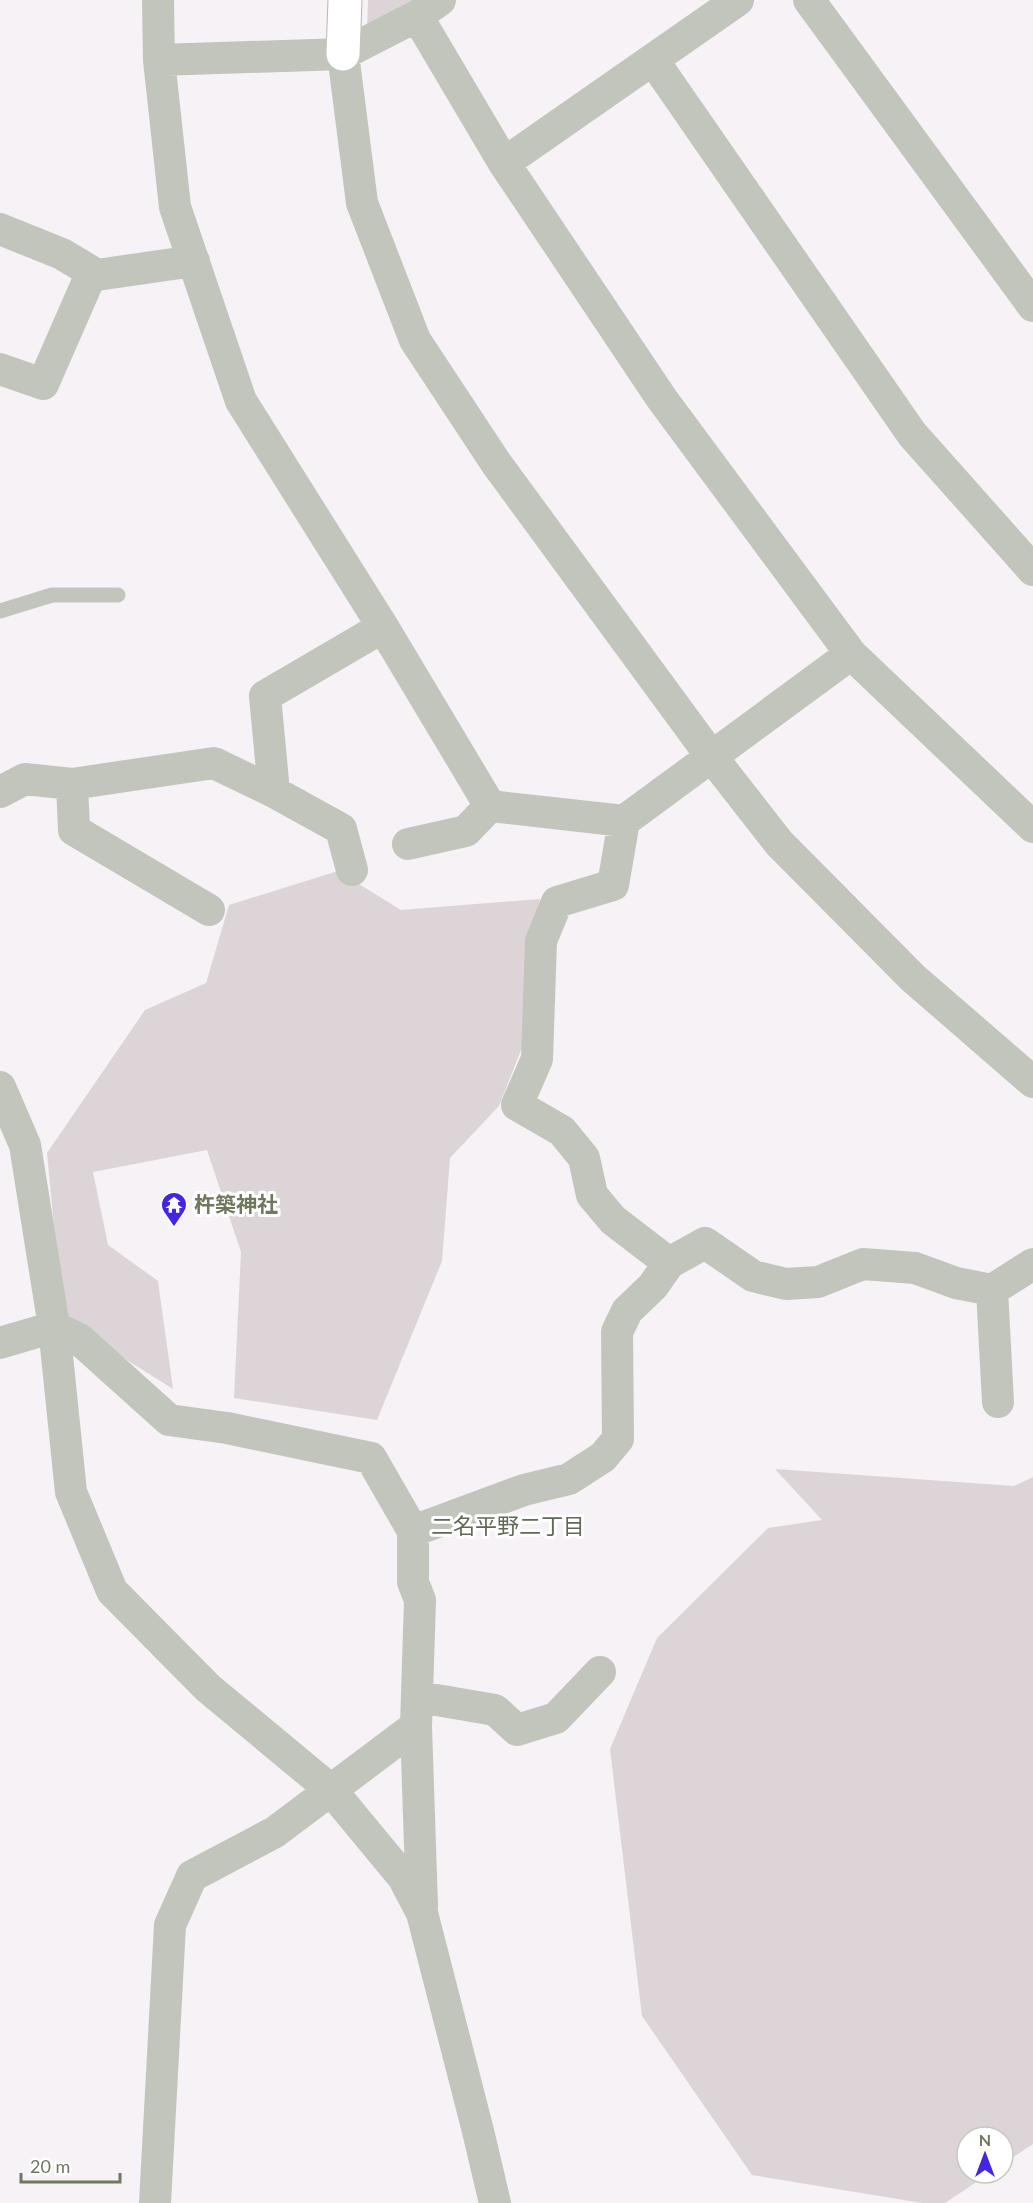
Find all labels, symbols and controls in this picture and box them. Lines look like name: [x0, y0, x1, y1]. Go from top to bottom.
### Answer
temple icon: 杵築神社: [159, 1190, 189, 1228]
place label: 杵築神社: [194, 1191, 278, 1216]
district label: 二名平野二丁目: [431, 1512, 585, 1539]
north arrow: [955, 2125, 1015, 2185]
text: N: [979, 2130, 991, 2149]
scale bar: [21, 2146, 120, 2184]
text: 20 m: [30, 2155, 70, 2177]

